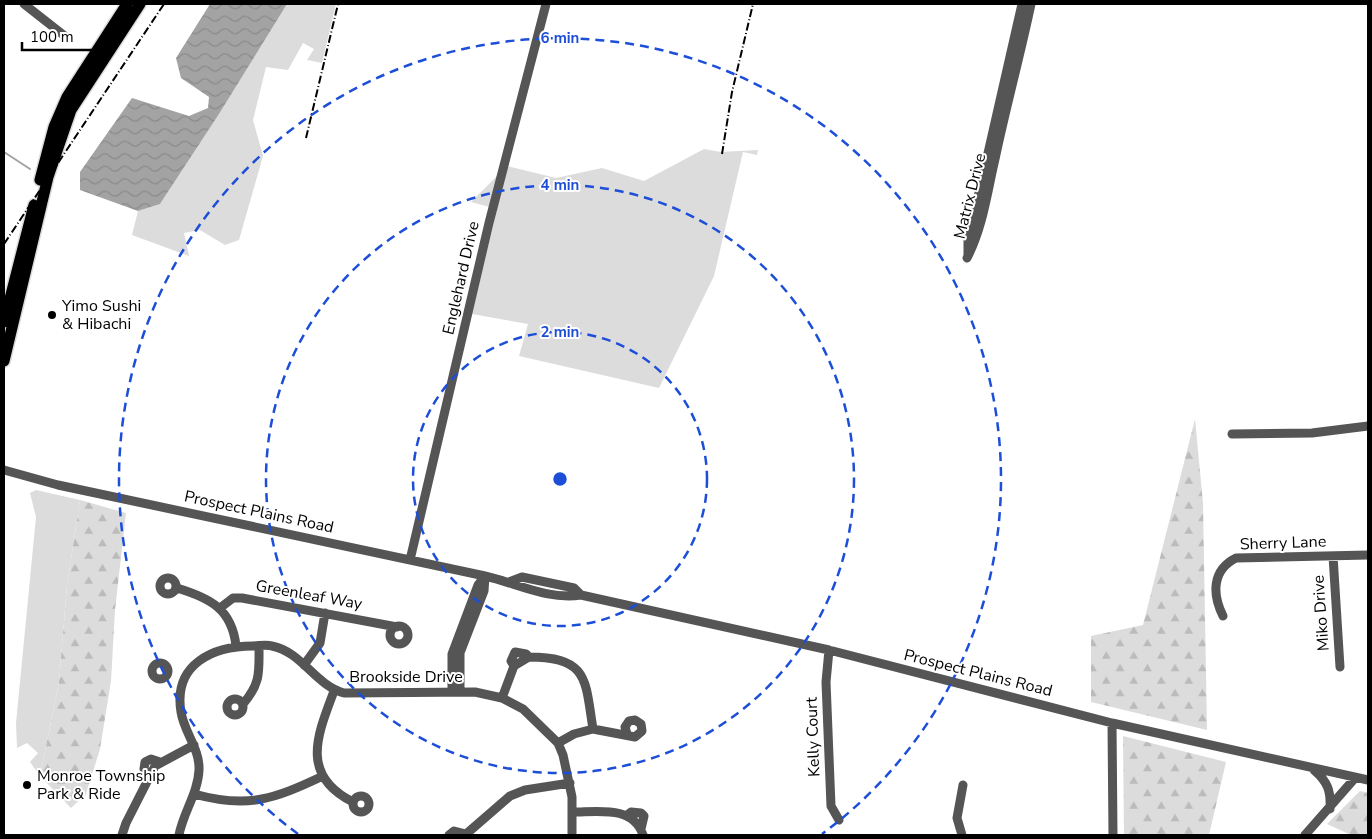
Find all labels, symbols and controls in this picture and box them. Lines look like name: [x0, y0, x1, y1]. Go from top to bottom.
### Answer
scale bar: [22, 20, 114, 52]
text: 100 m: [30, 27, 74, 47]
text: 6 min: [541, 28, 579, 48]
street label: Matrix Drive: [949, 151, 991, 241]
text: 4 min: [541, 175, 579, 195]
street label: Englehard Drive: [437, 219, 485, 337]
place label: Yimo Sushi & Hibachi: [61, 295, 141, 335]
marker: Yimo Sushi & Hibachi: [46, 309, 58, 321]
text: 2 min: [541, 322, 579, 342]
centre of rings: [551, 470, 569, 488]
street label: Prospect Plains Road: [182, 485, 336, 539]
street label: Sherry Lane: [1239, 530, 1327, 556]
street label: Miko Drive: [1307, 574, 1335, 652]
street label: Greenleaf Way: [254, 575, 365, 615]
street label: Prospect Plains Road: [901, 644, 1055, 702]
street label: Brookside Drive: [349, 666, 463, 688]
street label: Kelly Court: [801, 696, 825, 777]
place label: Monroe Township Park & Ride: [37, 765, 165, 805]
marker: Monroe Township Park & Ride: [21, 779, 33, 791]

